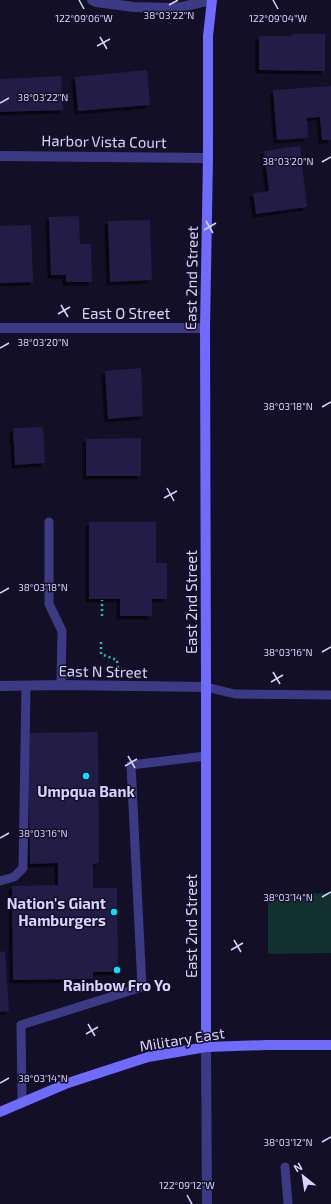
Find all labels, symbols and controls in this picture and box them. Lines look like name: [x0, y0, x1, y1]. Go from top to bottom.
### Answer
text: 38°03'22"N: [144, 9, 194, 21]
text: 122°09'06"W: [55, 12, 113, 24]
text: 122°09'04"W: [249, 12, 307, 24]
text: 38°03'22"N: [18, 91, 68, 103]
street label: Harbor Vista Court: [41, 131, 167, 151]
text: 38°03'20"N: [262, 155, 314, 167]
street label: East 2nd Street: [181, 226, 201, 330]
street label: East O Street: [82, 304, 170, 322]
text: 38°03'20"N: [17, 336, 69, 348]
text: 38°03'18"N: [263, 400, 313, 412]
street label: East 2nd Street: [182, 550, 200, 654]
text: 38°03'18"N: [18, 581, 68, 593]
text: 38°03'16"N: [263, 646, 313, 658]
street label: East N Street: [58, 661, 148, 681]
marker: Umpqua Bank: [81, 771, 91, 781]
place label: Umpqua Bank: [37, 782, 135, 800]
text: 38°03'16"N: [18, 827, 68, 839]
street label: East 2nd Street: [182, 874, 200, 978]
text: 38°03'14"N: [263, 891, 313, 903]
place label: Nation's Giant Hamburgers: [7, 894, 106, 929]
marker: Nation's Giant Hamburgers: [109, 907, 119, 917]
marker: Rainbow Fro Yo: [112, 965, 122, 975]
place label: Rainbow Fro Yo: [63, 976, 171, 994]
street label: Military East: [138, 1023, 226, 1055]
text: 38°03'14"N: [18, 1072, 68, 1084]
text: 38°03'12"N: [263, 1136, 313, 1148]
north arrow: [283, 1156, 323, 1196]
text: N: [291, 1159, 304, 1175]
text: 122°09'12"W: [159, 1179, 215, 1191]

